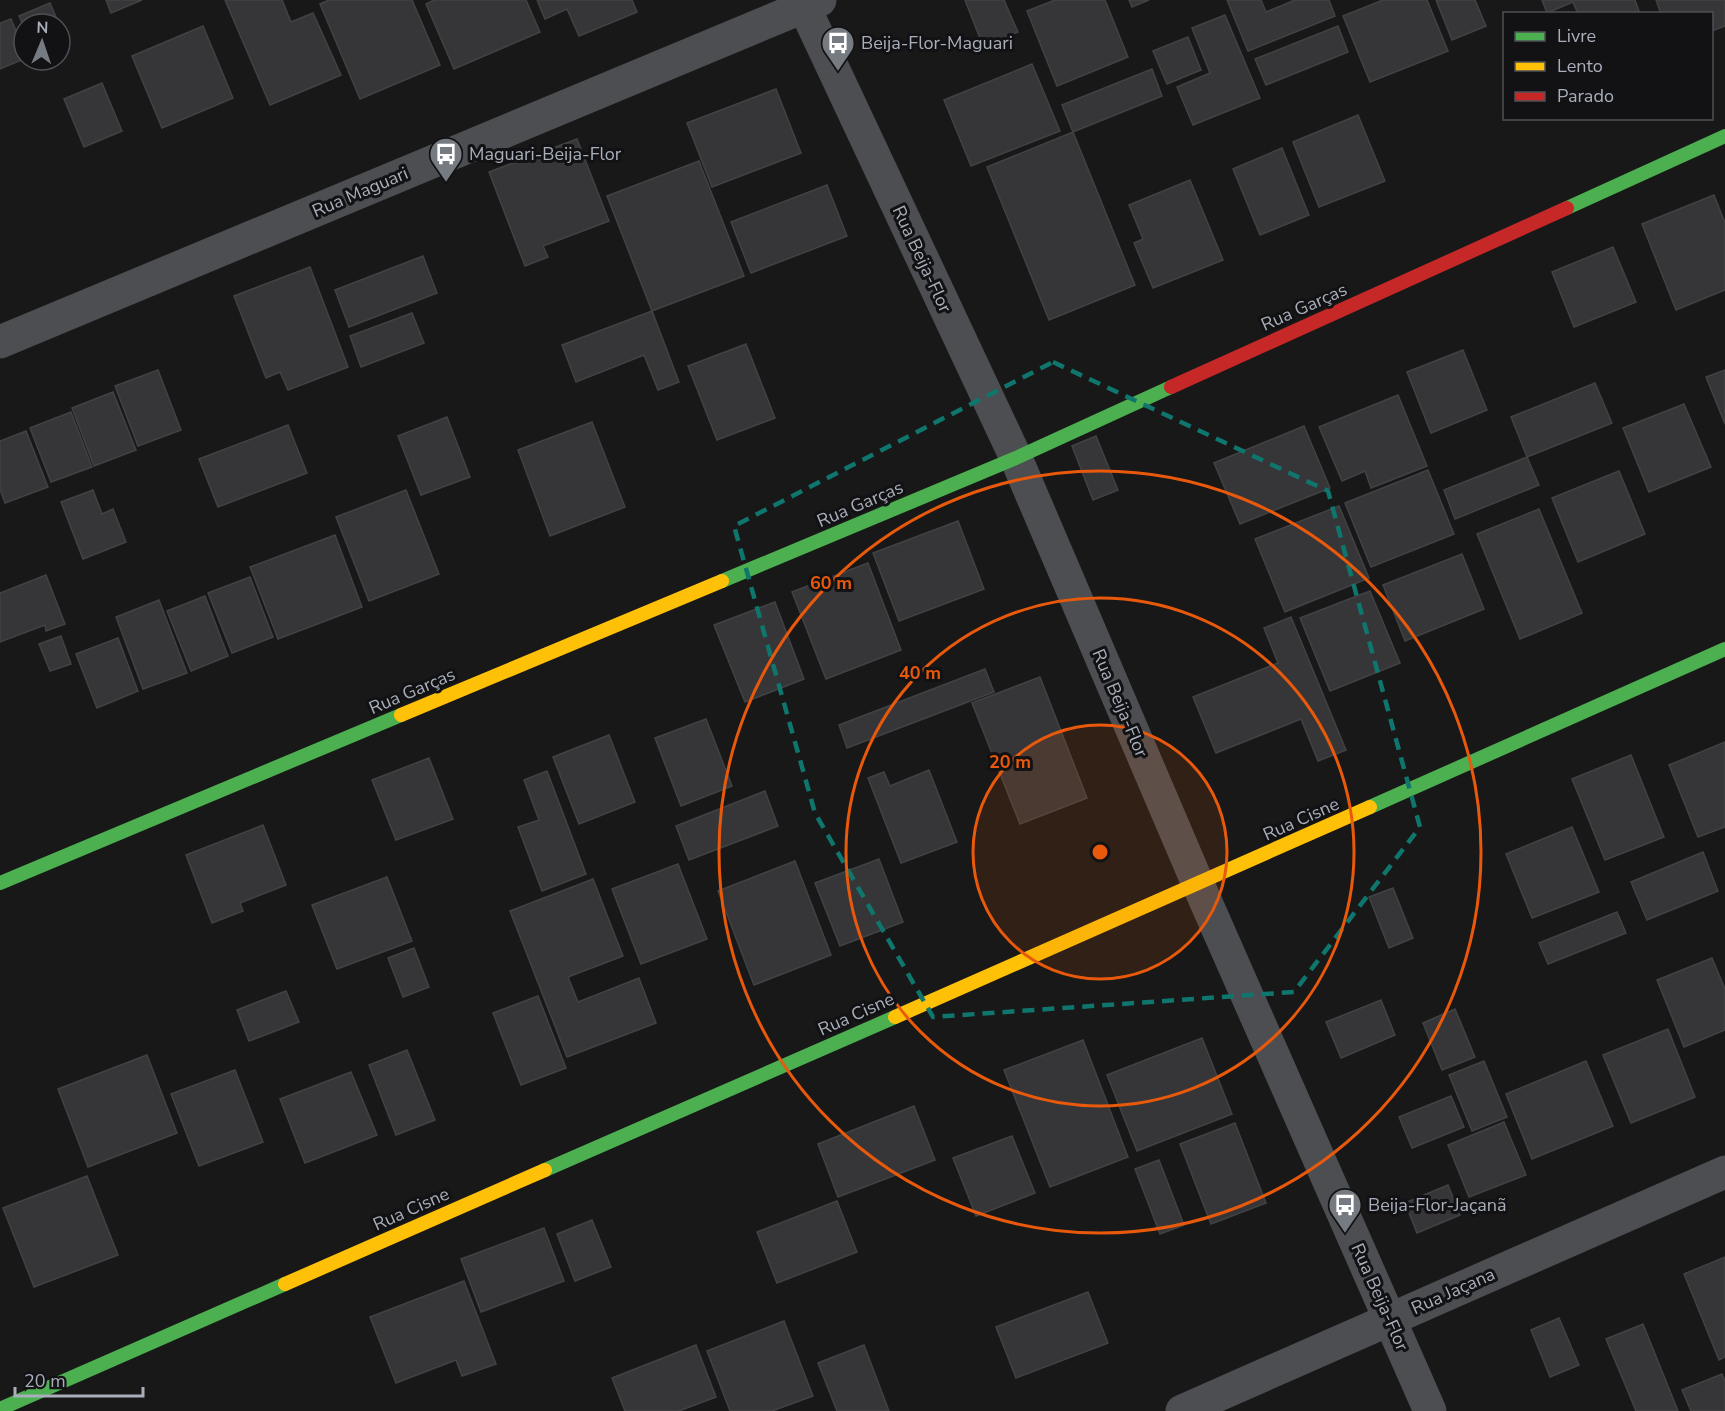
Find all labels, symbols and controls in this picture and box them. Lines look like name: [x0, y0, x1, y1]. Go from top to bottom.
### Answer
north arrow: [12, 12, 72, 72]
legend: [1503, 12, 1713, 120]
text: N: [36, 17, 49, 39]
text: Livre: [1557, 24, 1596, 48]
bus stop icon: Beija-Flor-Maguari: [820, 25, 856, 72]
place label: Beija-Flor-Maguari: [861, 31, 1013, 55]
text: Lento: [1557, 54, 1603, 78]
text: Parado: [1557, 84, 1614, 108]
bus stop icon: Maguari-Beija-Flor: [428, 136, 464, 183]
place label: Maguari-Beija-Flor: [469, 142, 622, 166]
street label: Rua Maguari: [308, 161, 412, 223]
street label: Rua Beija-Flor: [887, 202, 957, 317]
street label: Rua Garças: [1257, 277, 1351, 337]
street label: Rua Garças: [813, 475, 907, 533]
text: 60 m: [810, 571, 852, 595]
street label: Rua Beija-Flor: [1086, 645, 1154, 761]
text: 40 m: [899, 661, 941, 685]
street label: Rua Garças: [365, 662, 459, 720]
text: 20 m: [989, 750, 1031, 774]
street label: Rua Cisne: [1259, 792, 1343, 846]
centre of rings: [1090, 842, 1110, 862]
street label: Rua Cisne: [814, 987, 898, 1041]
street label: Rua Cisne: [369, 1182, 453, 1236]
bus stop icon: Beija-Flor-Jaçanã: [1327, 1187, 1363, 1234]
place label: Beija-Flor-Jaçanã: [1368, 1193, 1507, 1217]
street label: Rua Beija-Flor: [1346, 1239, 1415, 1355]
street label: Rua Jaçana: [1407, 1262, 1499, 1320]
scale bar: [15, 1360, 142, 1398]
text: 20 m: [24, 1369, 66, 1393]

